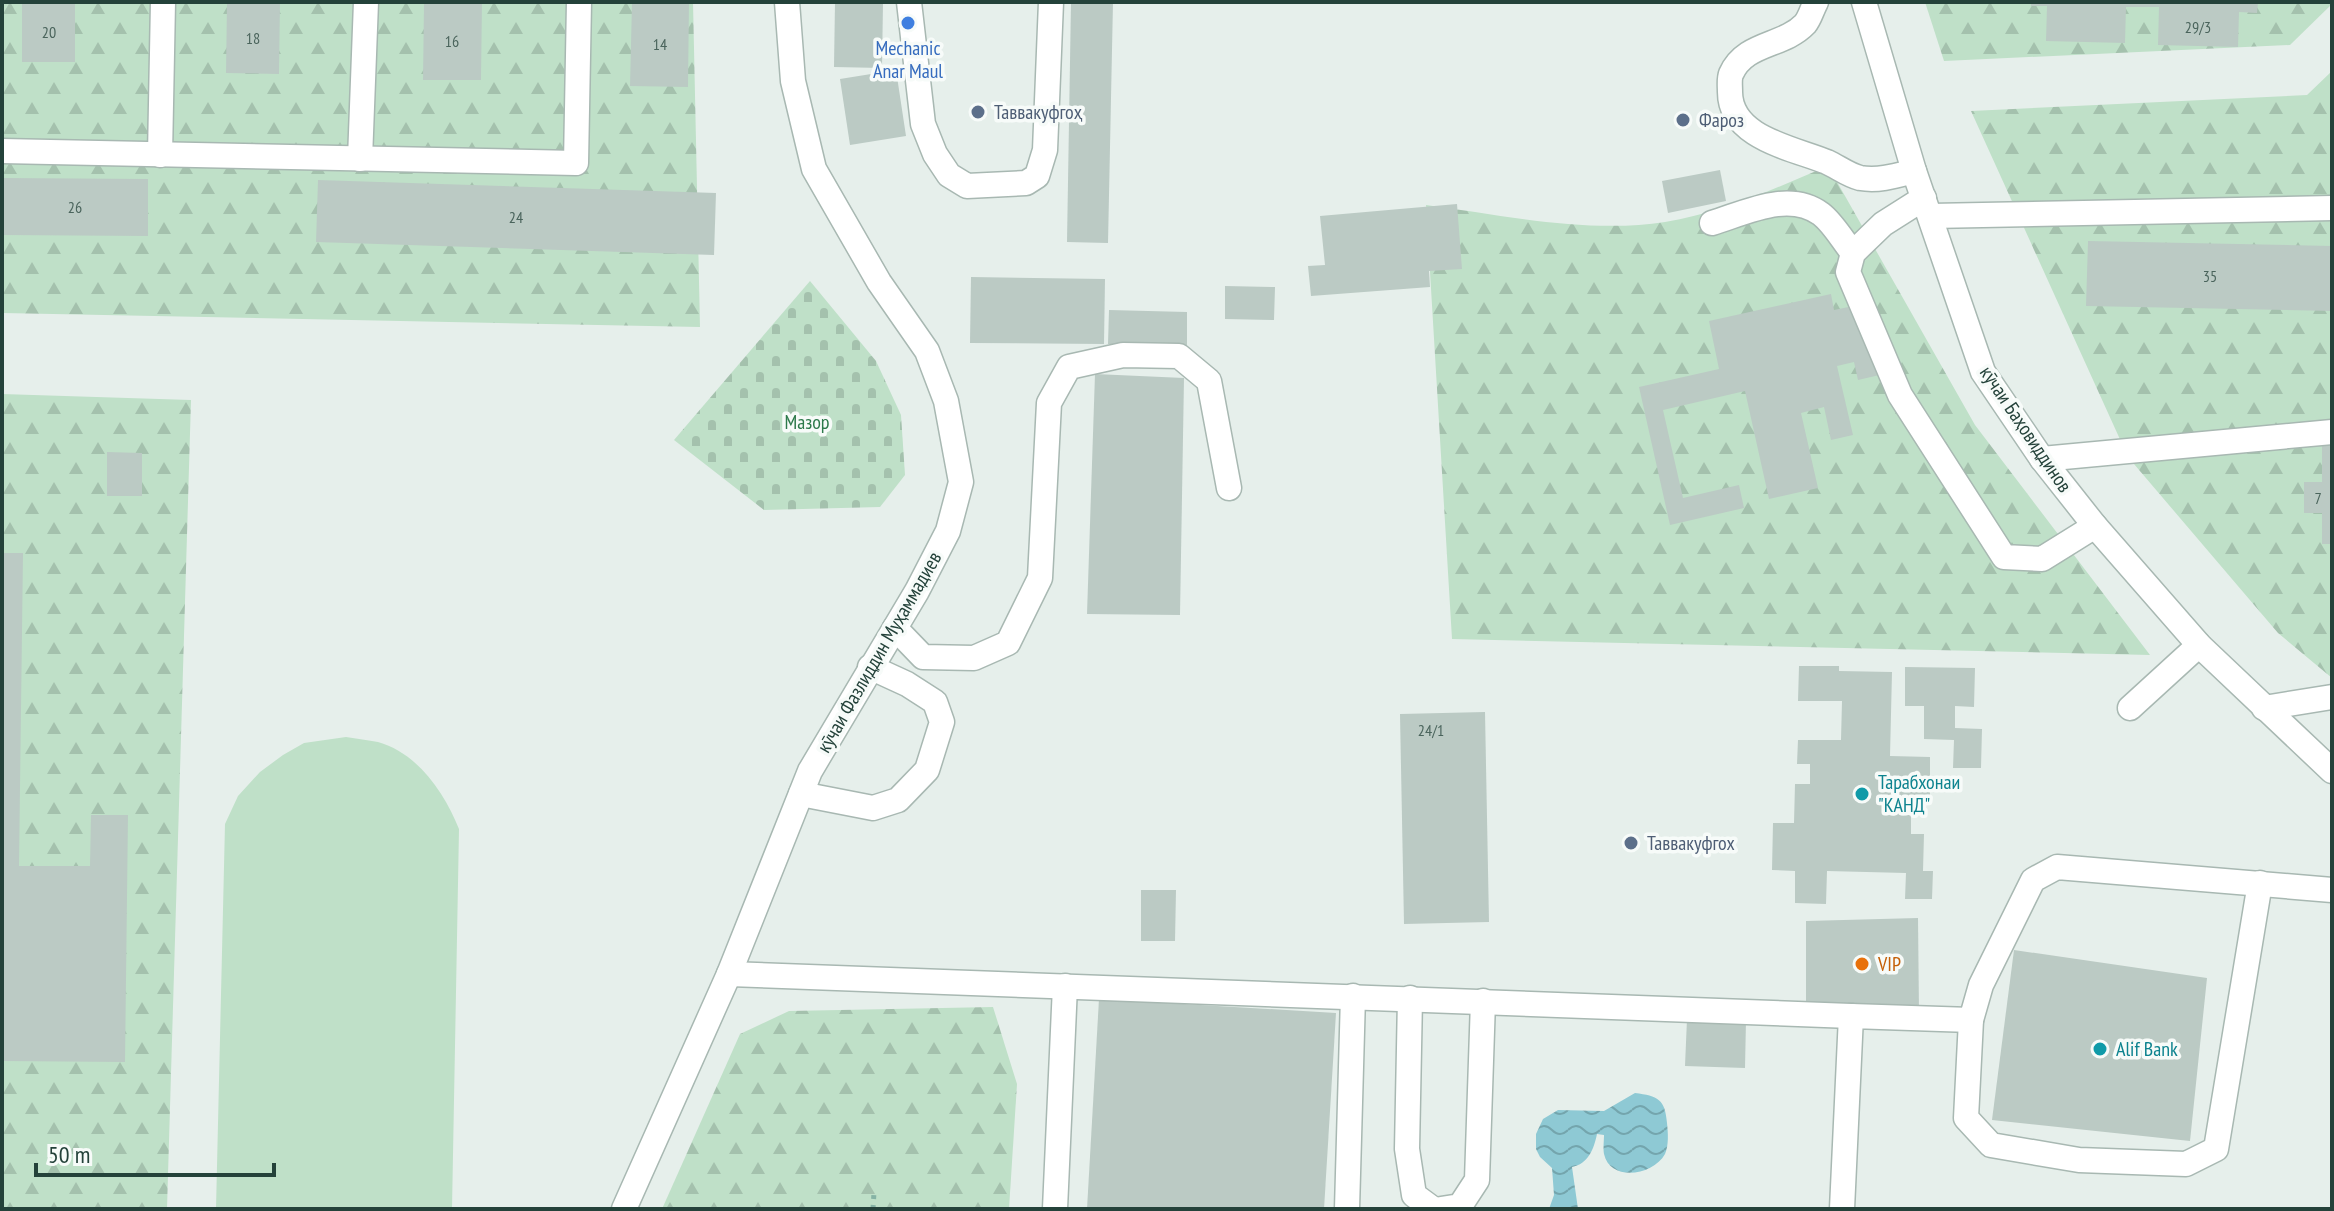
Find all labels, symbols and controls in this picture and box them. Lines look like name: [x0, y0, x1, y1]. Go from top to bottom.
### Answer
marker: Mechanic Anar Maul: [899, 14, 917, 32]
house number: 29/3: [2185, 17, 2211, 37]
house number: 20: [42, 22, 56, 42]
house number: 18: [246, 28, 260, 48]
house number: 16: [445, 31, 459, 51]
house number: 14: [653, 34, 667, 54]
place label: Mechanic Anar Maul: [873, 35, 943, 84]
place label: Таввакуфгоҳ: [994, 99, 1083, 125]
marker: Таввакуфгоҳ: [969, 103, 987, 121]
place label: Фароз: [1699, 107, 1744, 133]
marker: Фароз: [1674, 111, 1692, 129]
house number: 26: [68, 197, 82, 217]
house number: 24: [509, 207, 523, 227]
house number: 35: [2203, 266, 2217, 286]
street label: кӯчаи Баҳовиддинов: [1974, 361, 2078, 497]
park label: Мазор: [784, 409, 830, 435]
house number: 7: [2314, 488, 2322, 508]
street label: кӯчаи Фазлиддин Муҳаммадиев: [811, 547, 947, 757]
house number: 24/1: [1418, 720, 1444, 740]
place label: Тарабхонаи "КАНД": [1878, 769, 1960, 818]
marker: Тарабхонаи "КАНД": [1853, 785, 1871, 803]
place label: Таввакуфгох: [1647, 830, 1735, 856]
marker: Таввакуфгох: [1622, 834, 1640, 852]
place label: VIP: [1877, 951, 1901, 977]
marker: VIP: [1853, 955, 1871, 973]
place label: Alif Bank: [2116, 1036, 2178, 1062]
marker: Alif Bank: [2091, 1040, 2109, 1058]
scale bar: [36, 1127, 274, 1177]
text: 50 m: [48, 1139, 90, 1170]

